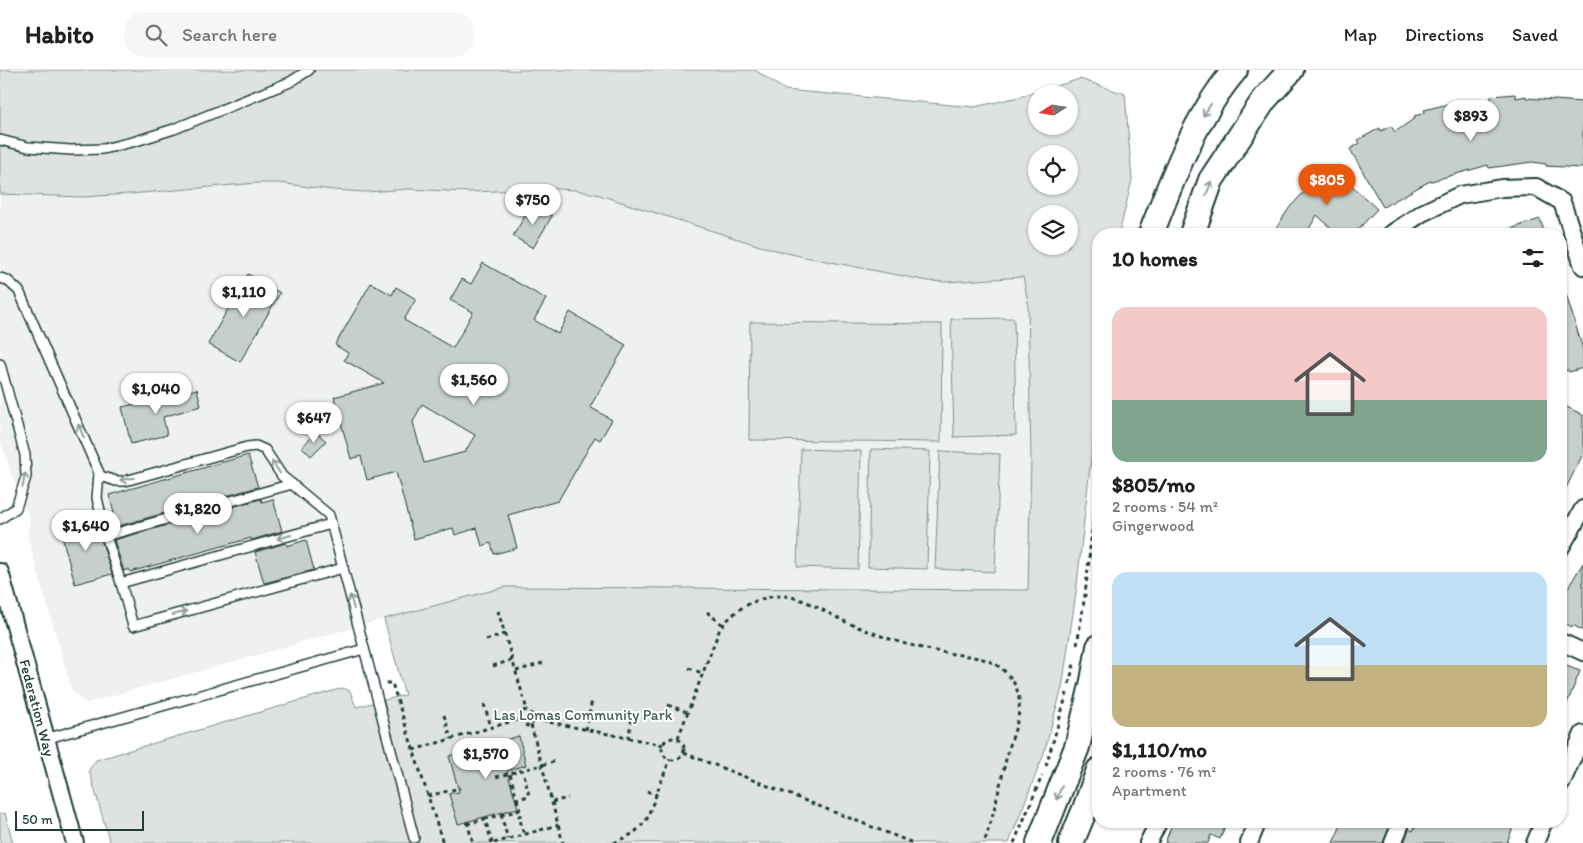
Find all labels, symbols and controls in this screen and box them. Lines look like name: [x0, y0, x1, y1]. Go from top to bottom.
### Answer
search box: [124, 12, 474, 57]
text: Habito: [25, 20, 94, 49]
icon: search: [142, 21, 170, 49]
text: Search here: [182, 23, 277, 46]
text: Map: [1344, 24, 1377, 46]
text: Directions: [1405, 24, 1484, 46]
text: Saved: [1512, 24, 1558, 46]
north arrow: [1028, 85, 1078, 135]
map controls: [1028, 85, 1078, 255]
pin: $893: [1441, 100, 1501, 142]
one-way arrow: [1202, 103, 1213, 117]
text: $893: [1454, 106, 1488, 125]
button: locate: [1028, 145, 1078, 195]
pin: $805: [1297, 164, 1357, 206]
text: $805: [1309, 170, 1345, 189]
one-way arrow: [1204, 181, 1214, 196]
pin: $750: [503, 184, 563, 226]
text: $750: [516, 190, 550, 209]
button: layers: [1028, 205, 1078, 255]
icon: filters: [1519, 244, 1547, 272]
text: 10 homes: [1112, 246, 1198, 271]
pin: $1,110: [203, 276, 285, 318]
text: $1,110: [222, 282, 266, 301]
icon: home: [1285, 339, 1375, 429]
pin: $1,560: [433, 364, 515, 406]
text: $1,560: [451, 370, 497, 389]
pin: $1,040: [115, 372, 197, 415]
text: $1,040: [132, 379, 180, 398]
pin: $647: [284, 402, 344, 444]
text: $647: [297, 408, 331, 427]
one-way arrow: [75, 424, 85, 439]
one-way arrow: [271, 460, 281, 474]
one-way arrow: [20, 472, 30, 488]
text: $805/mo: [1112, 472, 1195, 497]
one-way arrow: [120, 475, 136, 485]
pin: $1,820: [157, 492, 239, 535]
text: 2 rooms · 54 m²: [1112, 497, 1218, 516]
text: $1,820: [175, 499, 221, 518]
pin: $1,640: [45, 510, 127, 552]
text: $1,640: [62, 516, 110, 535]
text: Gingerwood: [1112, 516, 1194, 535]
one-way arrow: [277, 533, 293, 543]
one-way arrow: [347, 595, 356, 611]
icon: home: [1285, 604, 1375, 694]
one-way arrow: [172, 608, 188, 618]
street label: Federation Way: [15, 657, 59, 759]
park label: Las Lomas Community Park: [494, 706, 673, 724]
text: $1,110/mo: [1112, 737, 1207, 762]
pin: $1,570: [445, 738, 527, 780]
text: $1,570: [463, 744, 509, 763]
text: 2 rooms · 76 m²: [1112, 762, 1216, 781]
text: Apartment: [1112, 781, 1187, 800]
one-way arrow: [1053, 785, 1063, 800]
scale bar: [15, 808, 144, 831]
text: 50 m: [22, 811, 53, 828]

